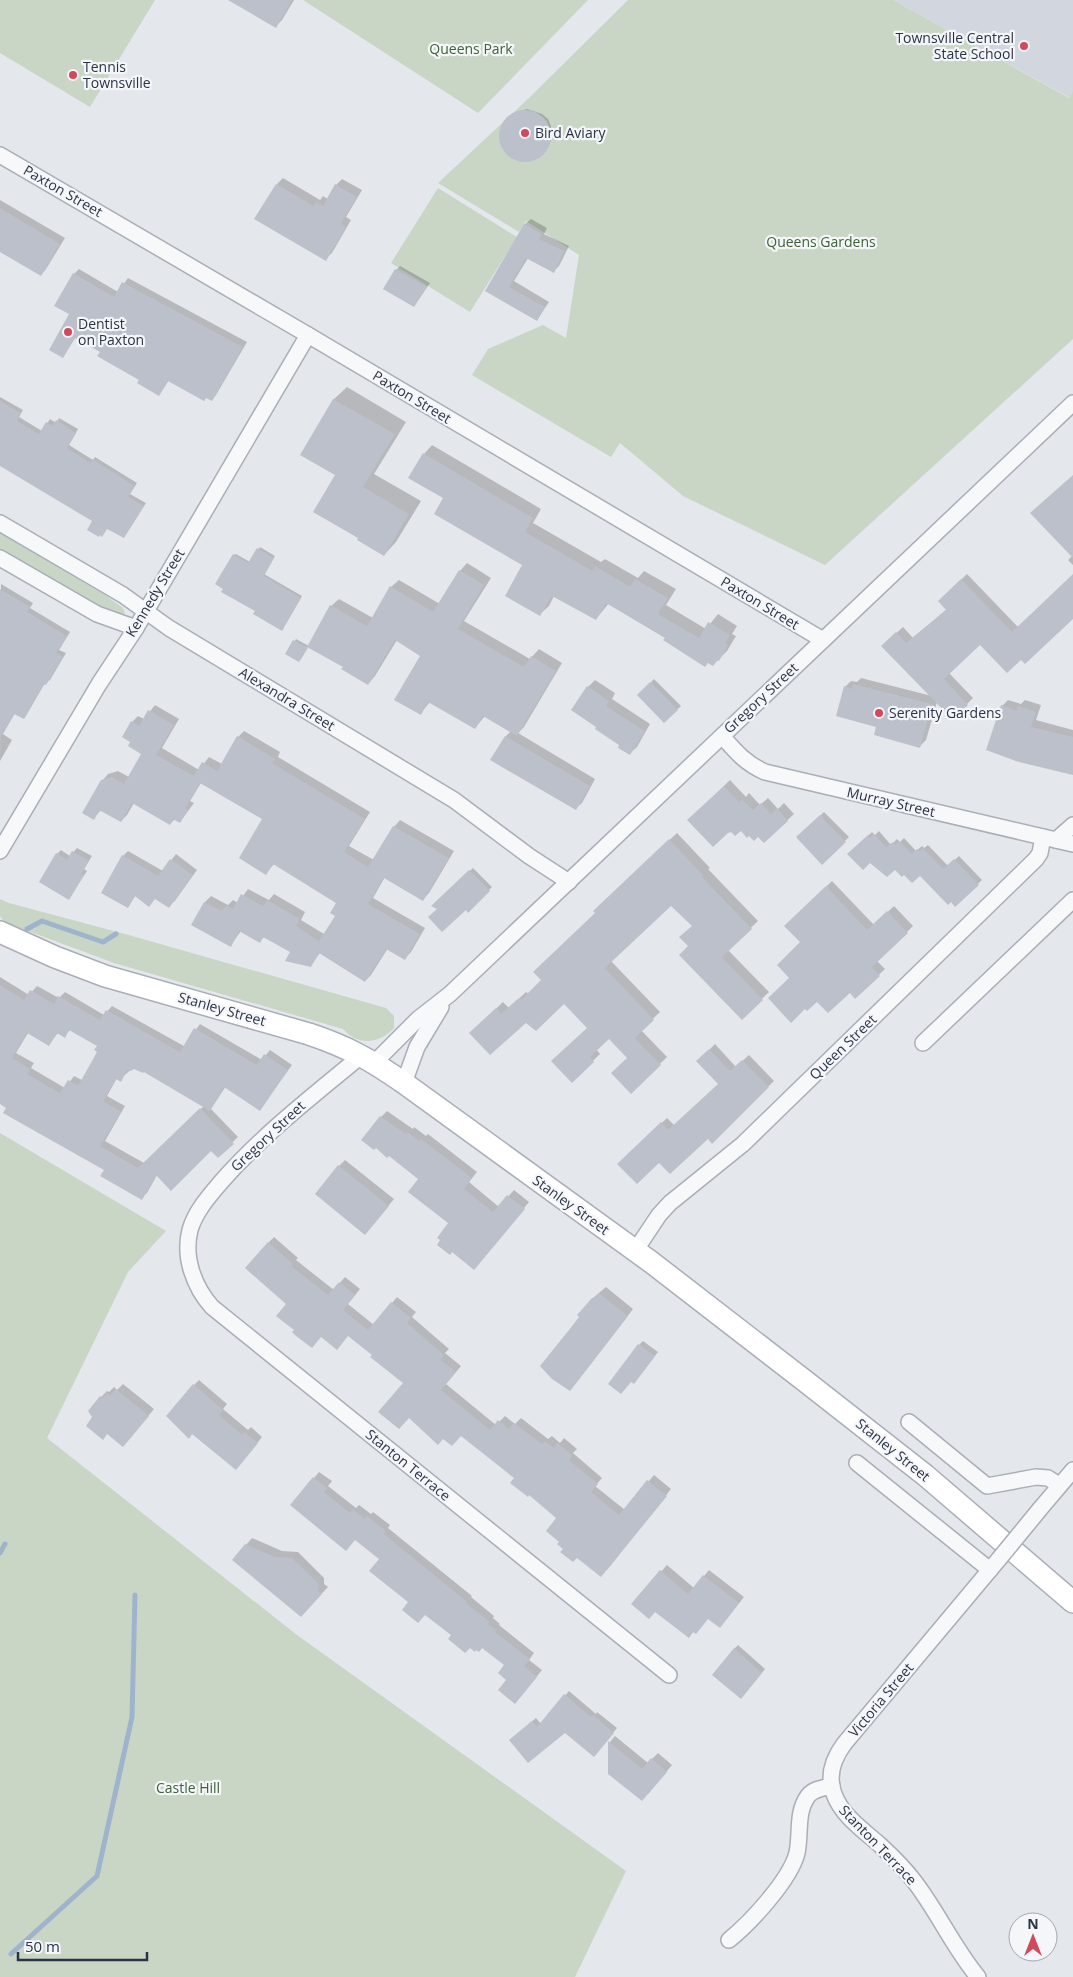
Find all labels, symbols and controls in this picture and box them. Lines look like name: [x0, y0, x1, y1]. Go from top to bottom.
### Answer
place label: Townsville Central State School: [895, 28, 1014, 63]
park label: Queens Park: [429, 39, 513, 58]
marker: Townsville Central State School: [1018, 40, 1030, 52]
place label: Tennis Townsville: [83, 57, 151, 92]
marker: Tennis Townsville: [67, 69, 79, 81]
place label: Bird Aviary: [535, 123, 606, 142]
marker: Bird Aviary: [519, 127, 531, 139]
street label: Paxton Street: [20, 160, 106, 221]
park label: Queens Gardens: [766, 232, 876, 251]
place label: Dentist on Paxton: [78, 314, 144, 349]
marker: Dentist on Paxton: [62, 326, 74, 338]
street label: Paxton Street: [370, 366, 455, 427]
street label: Kennedy Street: [121, 545, 188, 640]
street label: Paxton Street: [718, 572, 803, 633]
street label: Gregory Street: [719, 658, 802, 737]
street label: Alexandra Street: [236, 662, 339, 735]
place label: Serenity Gardens: [889, 703, 1002, 722]
marker: Serenity Gardens: [873, 707, 885, 719]
street label: Murray Street: [845, 782, 937, 821]
street label: Stanley Street: [176, 987, 268, 1030]
street label: Queen Street: [805, 1010, 880, 1084]
street label: Gregory Street: [226, 1096, 309, 1175]
street label: Stanley Street: [529, 1170, 613, 1239]
street label: Stanley Street: [852, 1414, 934, 1485]
street label: Stanton Terrace: [362, 1424, 455, 1505]
street label: Victoria Street: [844, 1658, 917, 1741]
park label: Castle Hill: [156, 1778, 220, 1797]
street label: Stanton Terrace: [835, 1801, 921, 1889]
north arrow: [1008, 1912, 1058, 1962]
text: N: [1027, 1914, 1039, 1933]
scale bar: [18, 1930, 146, 1962]
text: 50 m: [25, 1936, 60, 1956]

